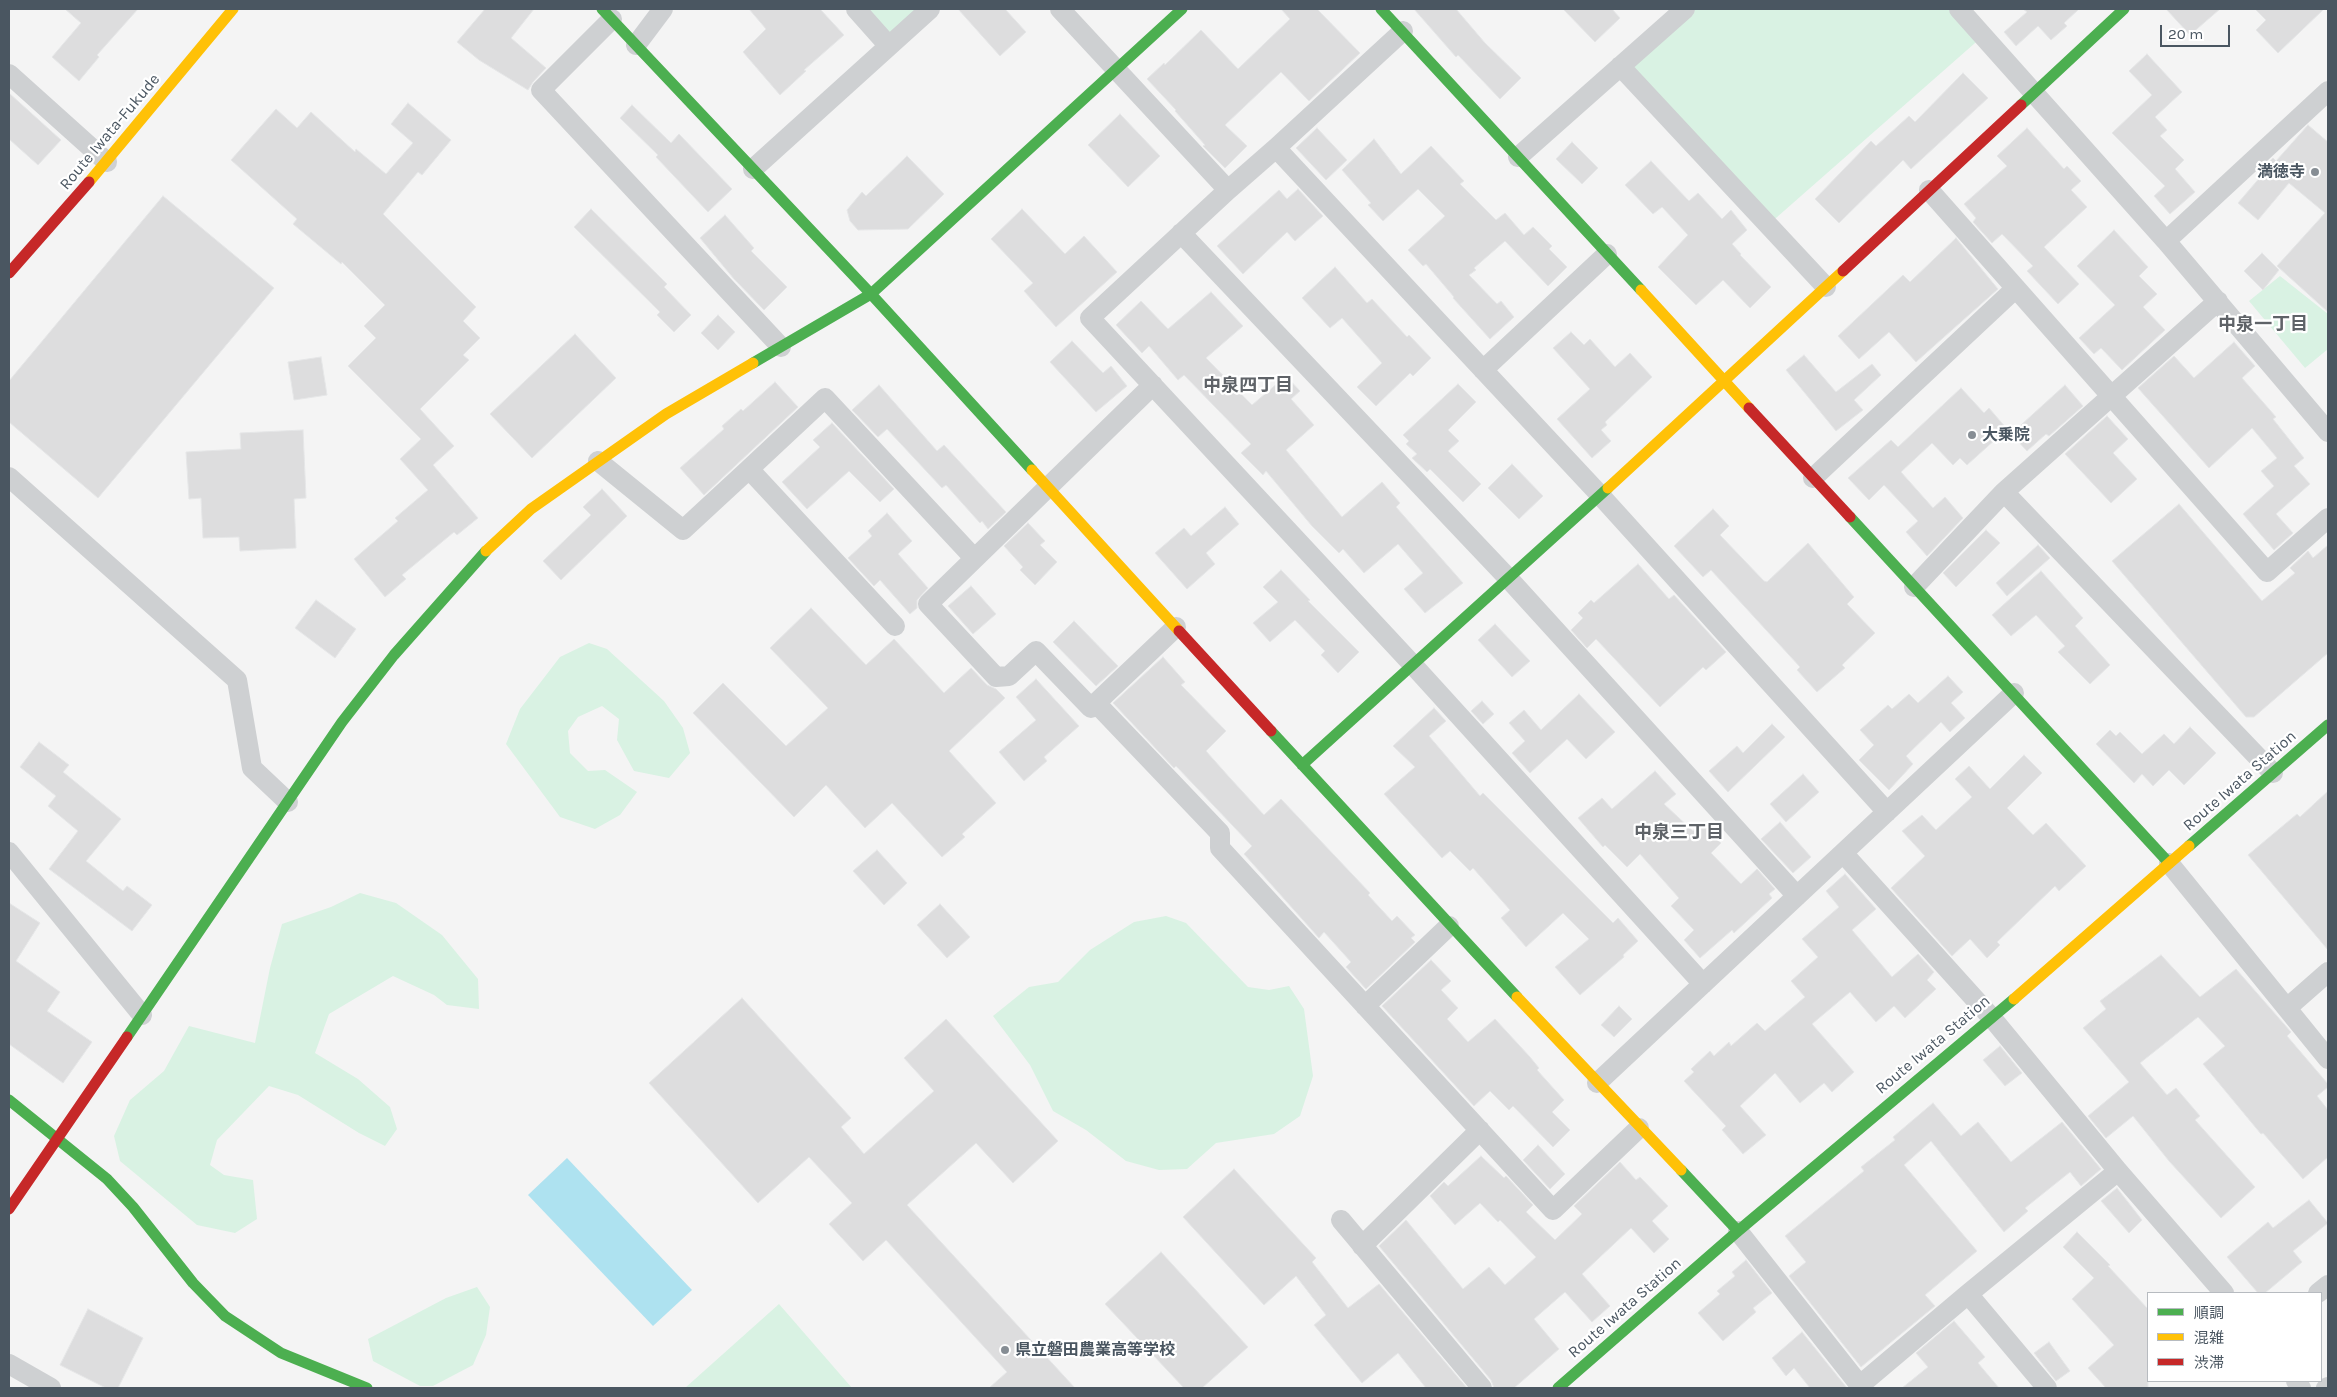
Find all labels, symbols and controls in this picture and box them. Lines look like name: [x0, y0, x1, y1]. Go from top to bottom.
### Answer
scale bar: [2162, 15, 2232, 47]
text: 20 m: [2168, 25, 2203, 43]
street label: Route Iwata-Fukude: [56, 70, 164, 194]
place label: 満徳寺: [2257, 162, 2305, 182]
marker: 満徳寺: [2309, 166, 2321, 178]
district label: 中泉一丁目: [2218, 314, 2308, 336]
district label: 中泉四丁目: [1203, 375, 1293, 397]
place label: 大乗院: [1982, 425, 2030, 445]
marker: 大乗院: [1966, 429, 1978, 441]
street label: Route Iwata Station: [2180, 727, 2300, 835]
district label: 中泉三丁目: [1634, 822, 1724, 844]
street label: Route Iwata Station: [1872, 992, 1994, 1098]
street label: Route Iwata Station: [1565, 1254, 1685, 1362]
legend: [2147, 1292, 2322, 1382]
text: 順調: [2194, 1304, 2224, 1322]
text: 混雑: [2194, 1329, 2224, 1347]
place label: 県立磐田農業高等学校: [1015, 1340, 1175, 1360]
marker: 県立磐田農業高等学校: [999, 1344, 1011, 1356]
text: 渋滞: [2194, 1354, 2224, 1372]

